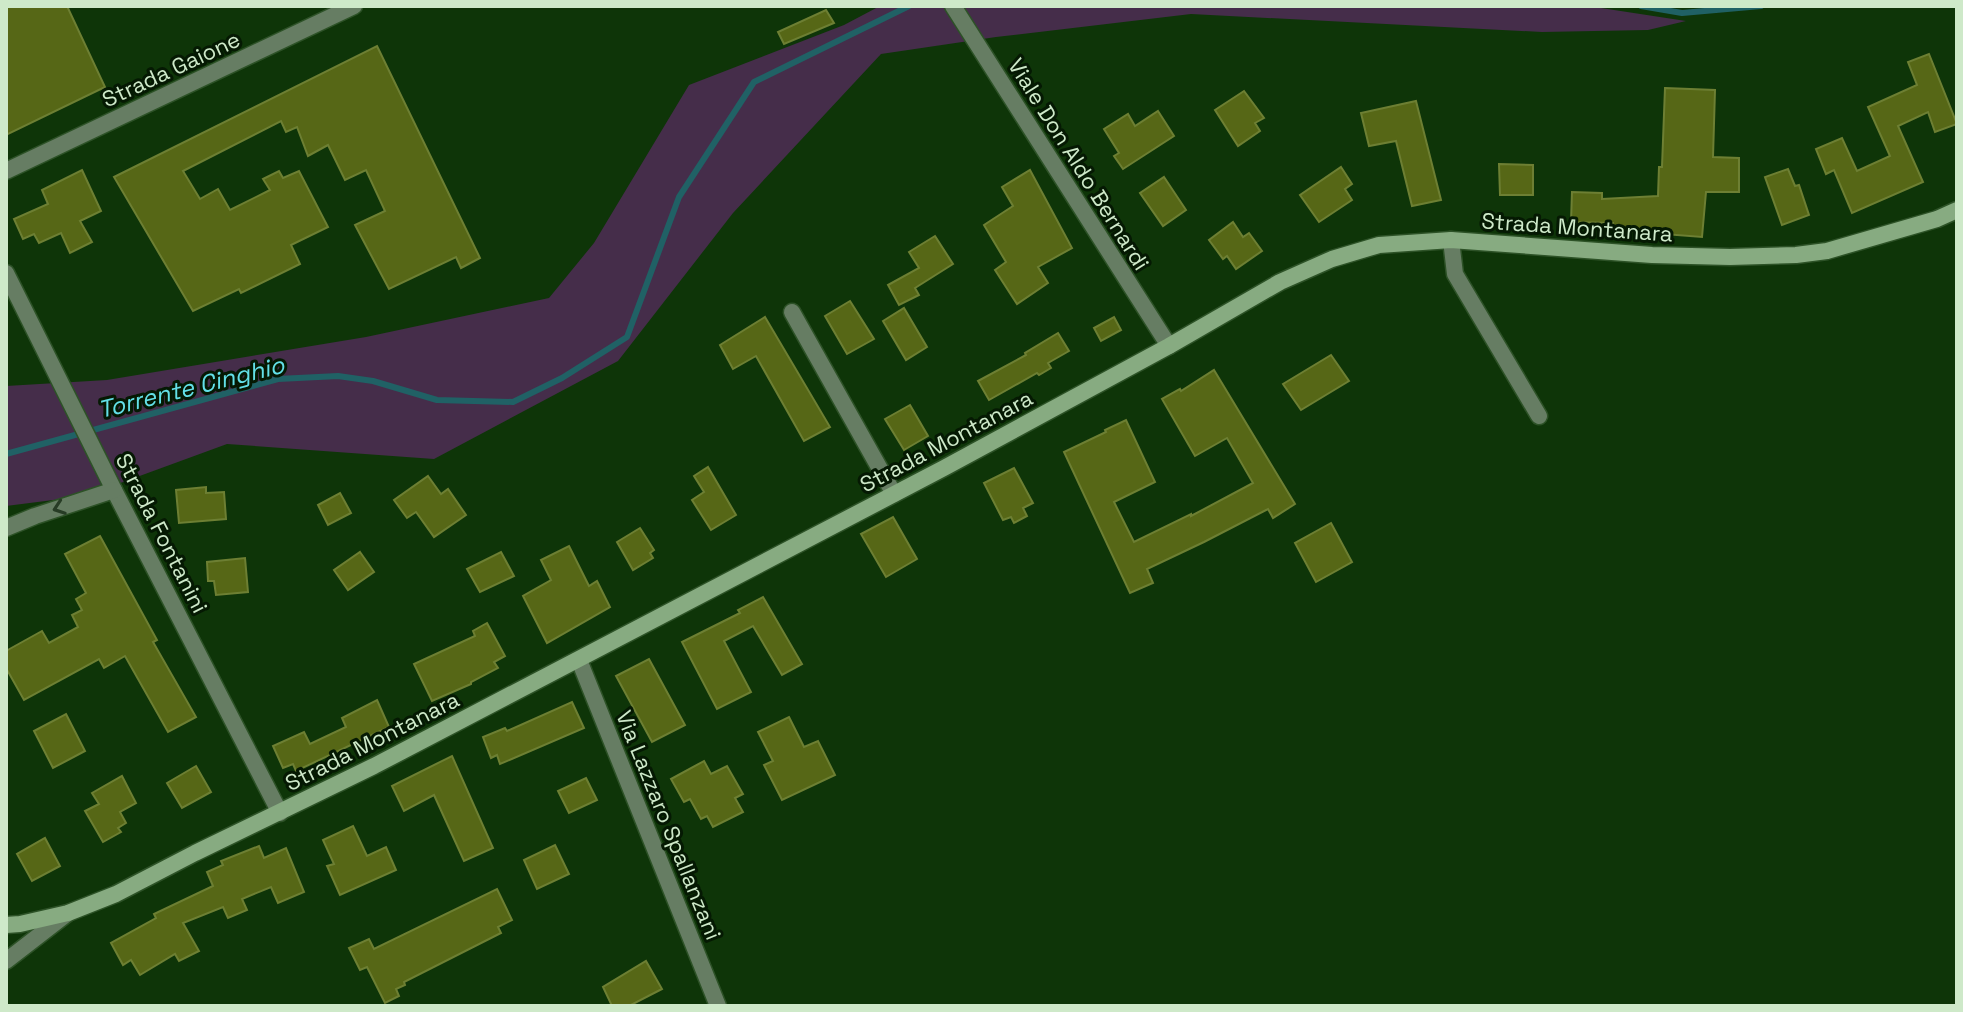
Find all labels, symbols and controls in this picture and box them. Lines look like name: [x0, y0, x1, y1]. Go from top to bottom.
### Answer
street label: Strada Gaione: [98, 25, 244, 113]
street label: Viale Don Aldo Bernardi: [1002, 53, 1156, 275]
street label: Strada Montanara: [1480, 206, 1674, 248]
water label: Torrente Cinghio: [95, 349, 288, 425]
street label: Strada Montanara: [855, 384, 1037, 498]
street label: Strada Fontanini: [110, 449, 214, 617]
one-way arrow: [53, 498, 67, 514]
street label: Strada Montanara: [280, 685, 464, 797]
street label: Via Lazzaro Spallanzani: [610, 706, 728, 944]

